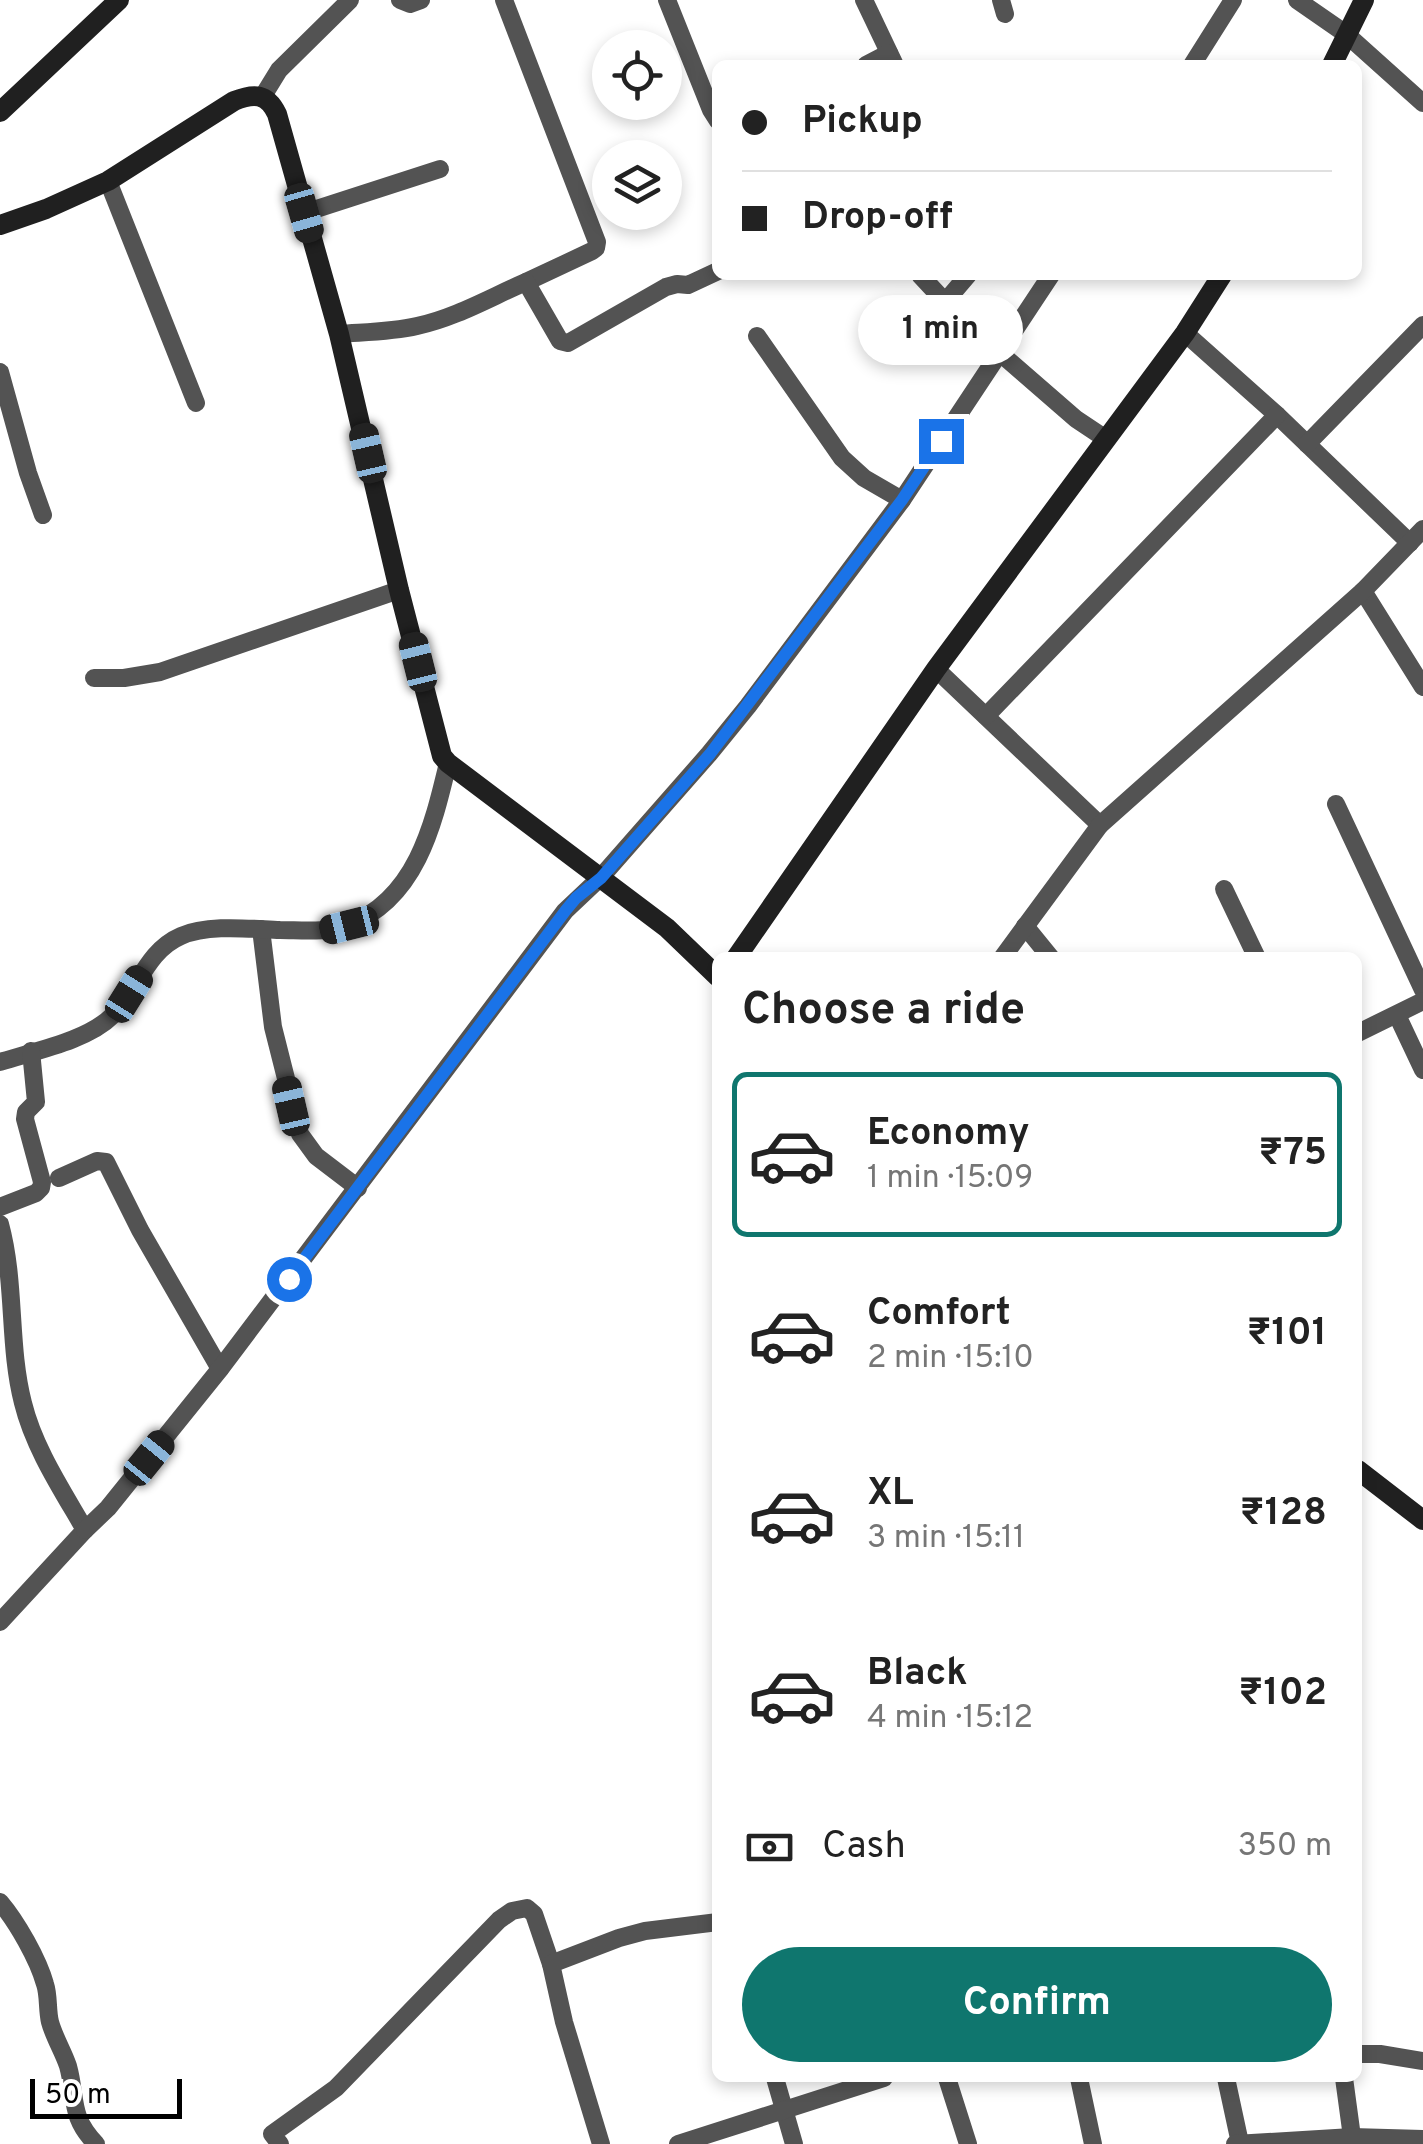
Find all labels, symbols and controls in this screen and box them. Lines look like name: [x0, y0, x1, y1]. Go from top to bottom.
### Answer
map controls: [592, 30, 682, 230]
button: locate: [592, 30, 682, 120]
text: Pickup: [802, 98, 923, 147]
button: layers: [592, 140, 682, 230]
car: [281, 180, 327, 246]
text: Drop-off: [802, 194, 953, 243]
callout: 1 min: [858, 296, 1024, 366]
text: 1 min: [902, 310, 979, 350]
route end: [919, 419, 964, 464]
car: [347, 420, 389, 486]
car: [396, 629, 440, 695]
car: [316, 903, 382, 947]
car: [100, 961, 158, 1027]
text: Choose a ride: [742, 983, 1025, 1040]
car: [270, 1073, 312, 1139]
icon: car: [747, 1110, 837, 1200]
text: Economy: [867, 1110, 1029, 1159]
text: ₹75: [1258, 1130, 1327, 1179]
text: 1 min · 15:09: [867, 1159, 1033, 1199]
route start: [267, 1257, 312, 1302]
icon: car: [747, 1290, 837, 1380]
text: Comfort: [867, 1290, 1011, 1339]
text: ₹101: [1247, 1310, 1327, 1359]
text: 2 min · 15:10: [867, 1339, 1034, 1379]
car: [118, 1425, 180, 1491]
icon: car: [747, 1470, 837, 1560]
text: XL: [867, 1470, 914, 1519]
text: ₹128: [1240, 1490, 1327, 1539]
text: 3 min · 15:11: [867, 1519, 1025, 1559]
icon: car: [747, 1650, 837, 1740]
text: Black: [867, 1650, 967, 1699]
text: ₹102: [1239, 1670, 1327, 1719]
text: 4 min · 15:12: [867, 1699, 1033, 1739]
icon: cash: [742, 1820, 797, 1875]
text: Cash: [822, 1823, 906, 1872]
text: 350 m: [1238, 1827, 1332, 1867]
button: Confirm: [742, 1947, 1332, 2062]
scale bar: [30, 2074, 182, 2118]
text: 50 m: [45, 2078, 111, 2114]

